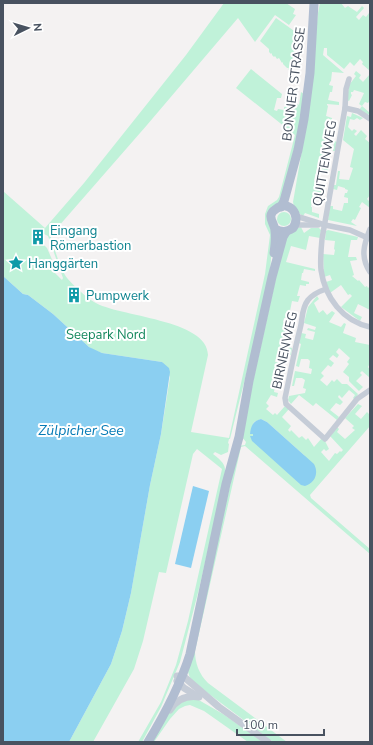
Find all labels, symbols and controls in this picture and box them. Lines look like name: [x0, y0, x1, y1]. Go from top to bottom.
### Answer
north arrow: [8, 8, 48, 48]
text: N: [30, 22, 45, 32]
street label: BONNER STRASSE: [278, 26, 310, 142]
street label: QUITTENWEG: [309, 119, 341, 208]
place label: Eingang Römerbastion: [50, 222, 131, 255]
building icon: Eingang Römerbastion: [29, 228, 47, 246]
place icon: Hanggärten: [7, 254, 25, 272]
place label: Hanggärten: [28, 255, 98, 273]
building icon: Pumpwerk: [65, 286, 83, 304]
place label: Pumpwerk: [86, 287, 149, 305]
street label: BIRNENWEG: [268, 310, 302, 391]
park label: Seepark Nord: [66, 326, 146, 344]
water label: Zülpicher See: [38, 421, 124, 440]
scale bar: [237, 711, 324, 737]
text: 100 m: [243, 717, 278, 733]

